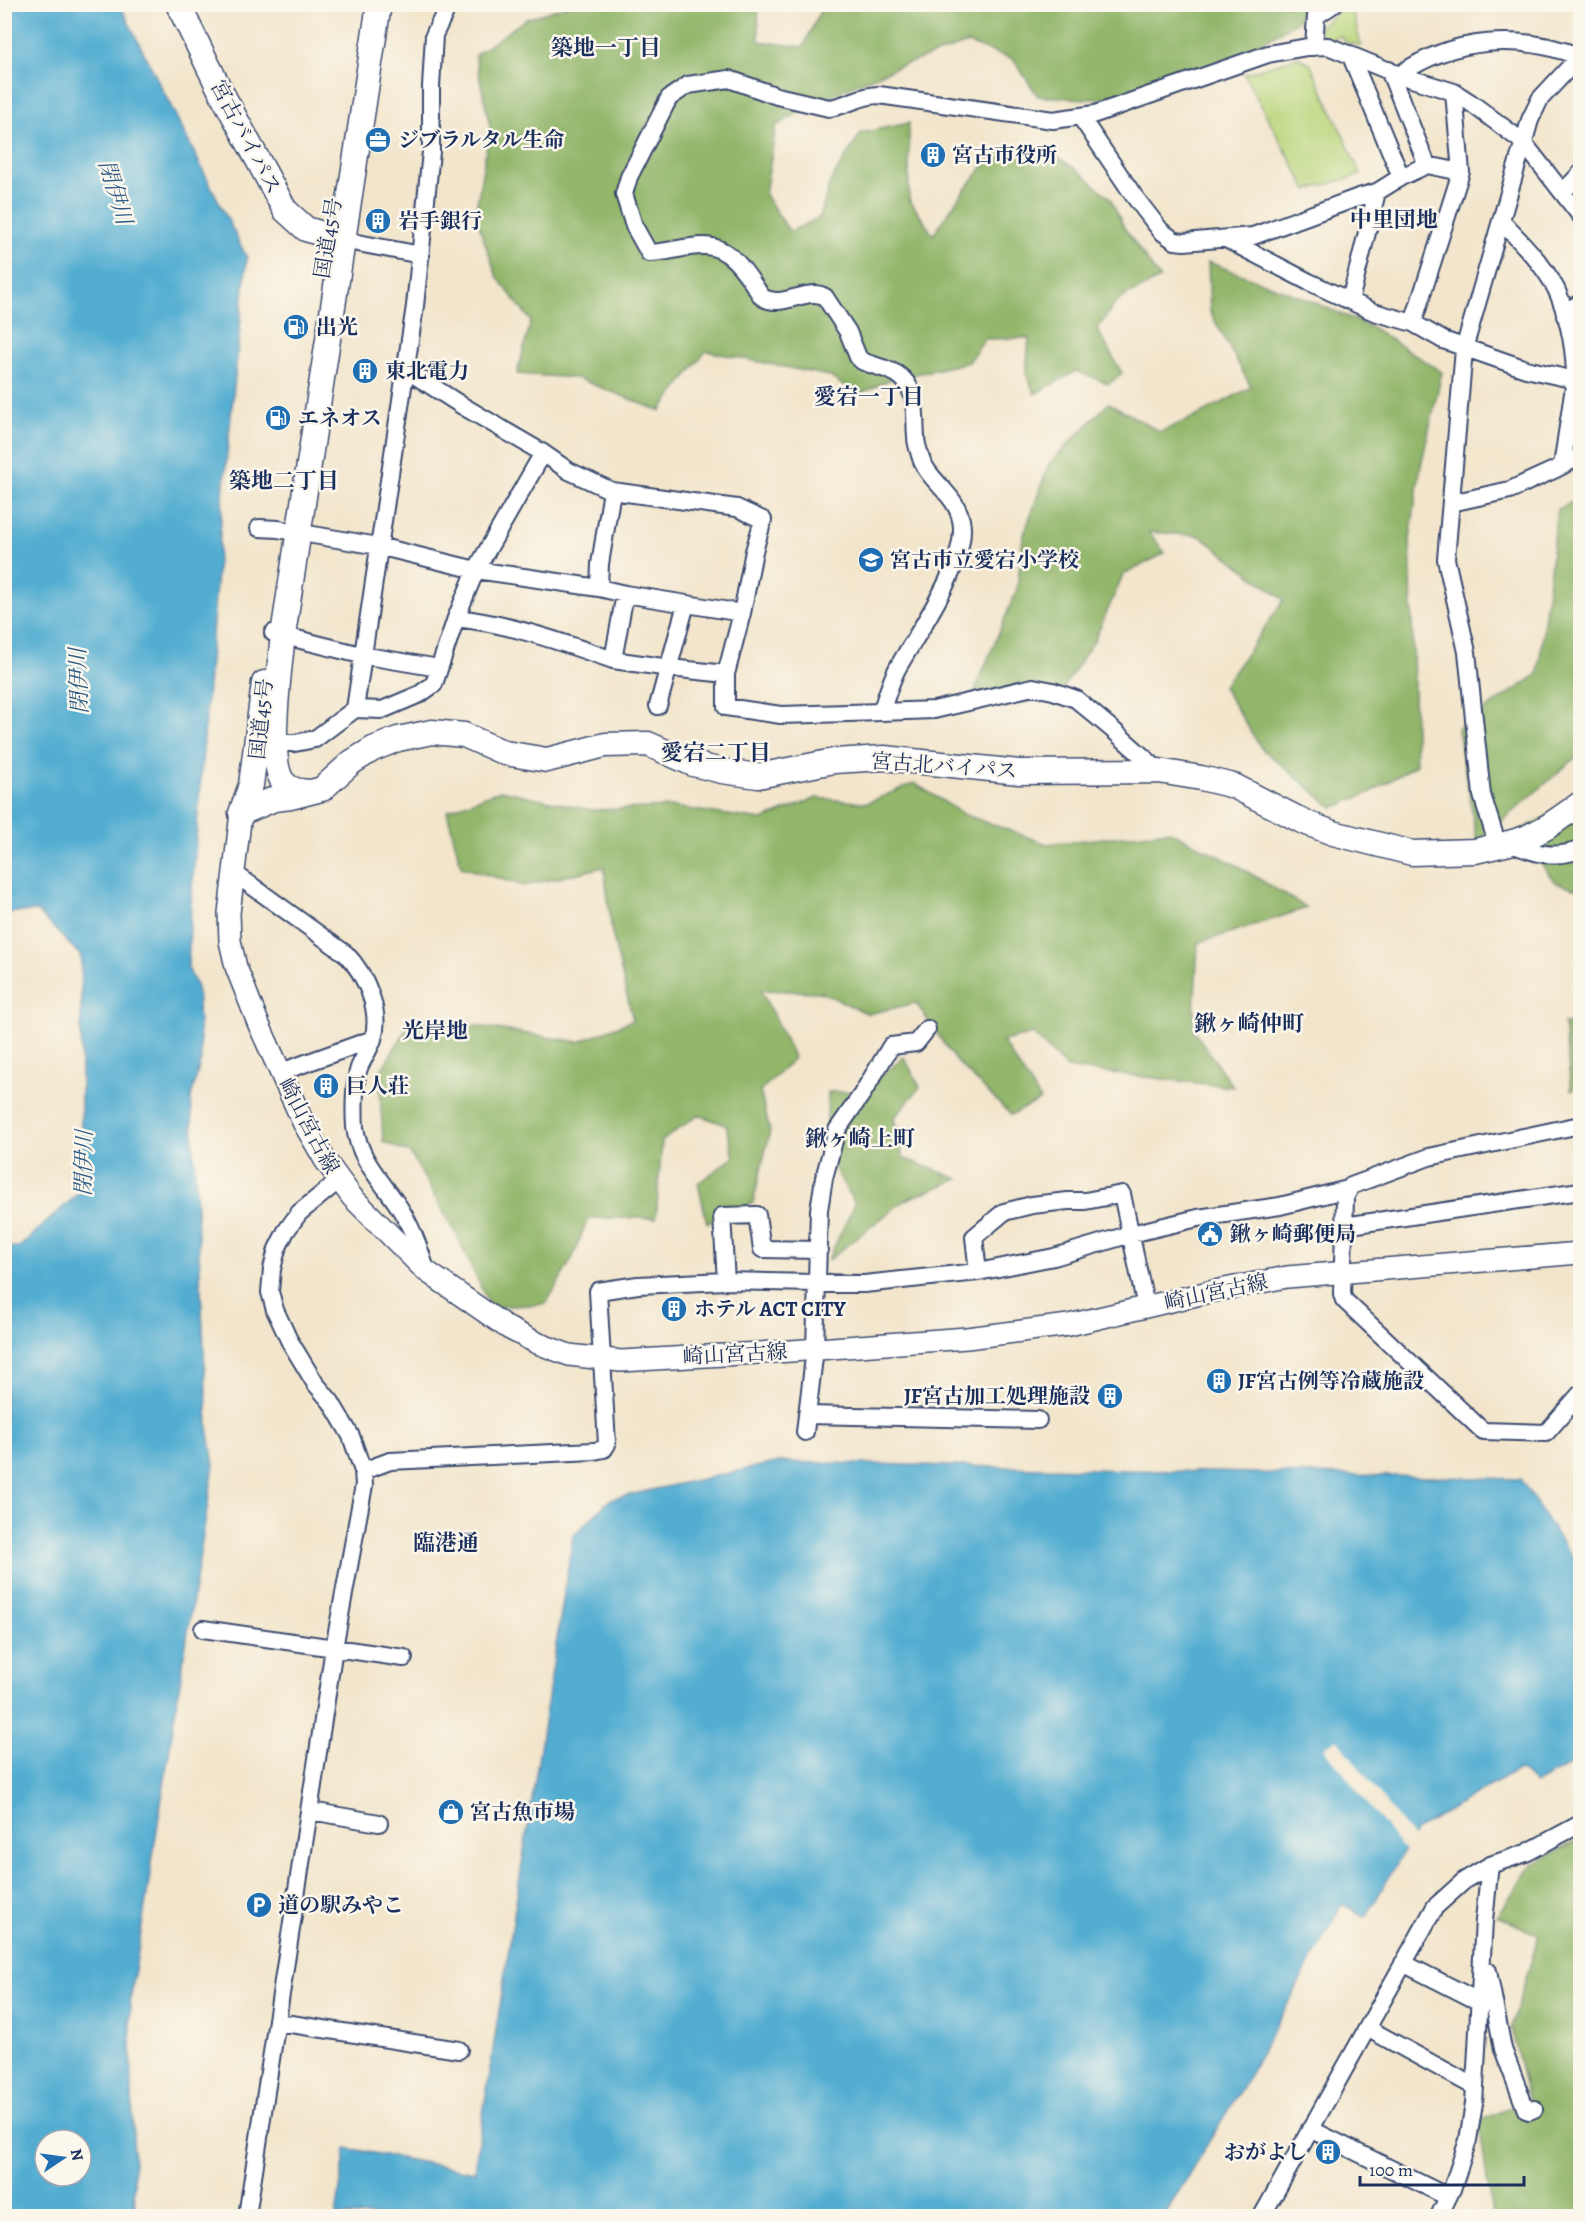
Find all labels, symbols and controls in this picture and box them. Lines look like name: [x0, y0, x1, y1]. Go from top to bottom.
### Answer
district label: 築地一丁目: [551, 33, 661, 63]
street label: 宮古バイパス: [204, 75, 288, 199]
office icon: ジブラルタル生命: [363, 125, 393, 155]
place label: ジブラルタル生命: [398, 126, 565, 154]
building icon: 宮古市役所: [918, 140, 948, 170]
place label: 宮古市役所: [952, 141, 1057, 169]
water label: 閉伊川: [91, 156, 140, 230]
street label: 国道45号: [308, 196, 348, 280]
district label: 中里団地: [1350, 205, 1438, 235]
building icon: 岩手銀行: [363, 206, 393, 236]
place label: 岩手銀行: [398, 207, 482, 235]
fuel station icon: 出光: [281, 312, 311, 342]
place label: 出光: [316, 313, 358, 341]
building icon: 東北電力: [350, 356, 380, 386]
place label: 東北電力: [385, 357, 469, 385]
district label: 愛宕一丁目: [814, 382, 924, 412]
fuel station icon: エネオス: [263, 403, 293, 433]
place label: エネオス: [298, 404, 382, 432]
district label: 築地二丁目: [229, 466, 339, 496]
school or university icon: 宮古市立愛宕小学校: [856, 545, 886, 575]
place label: 宮古市立愛宕小学校: [890, 546, 1079, 574]
water label: 閉伊川: [63, 645, 95, 714]
street label: 国道45号: [243, 677, 279, 761]
district label: 愛宕二丁目: [661, 738, 771, 768]
street label: 宮古北バイパス: [870, 747, 1018, 785]
district label: 鍬ヶ崎仲町: [1194, 1009, 1304, 1039]
district label: 光岸地: [402, 1016, 468, 1046]
building icon: 巨人荘: [311, 1071, 341, 1101]
place label: 巨人荘: [346, 1072, 409, 1100]
street label: 崎山宮古線: [272, 1073, 346, 1179]
district label: 鍬ヶ崎上町: [805, 1124, 915, 1154]
water label: 閉伊川: [68, 1128, 100, 1196]
public building icon: 鍬ヶ崎郵便局: [1195, 1219, 1225, 1249]
place label: 鍬ヶ崎郵便局: [1230, 1220, 1356, 1248]
street label: 崎山宮古線: [1162, 1267, 1270, 1317]
building icon: ホテル ACT CITY: [659, 1294, 689, 1324]
place label: ホテル ACT CITY: [694, 1295, 846, 1323]
street label: 崎山宮古線: [682, 1337, 788, 1371]
building icon: JF宮古例等冷蔵施設: [1204, 1366, 1234, 1396]
place label: JF宮古例等冷蔵施設: [1238, 1367, 1424, 1395]
building icon: JF宮古加工処理施設: [1095, 1381, 1125, 1411]
place label: JF宮古加工処理施設: [904, 1382, 1090, 1410]
district label: 臨港通: [413, 1528, 479, 1558]
shop icon: 宮古魚市場: [436, 1797, 466, 1827]
place label: 宮古魚市場: [470, 1798, 575, 1826]
parking icon: 道の駅みやこ: [244, 1890, 274, 1920]
place label: 道の駅みやこ: [278, 1891, 404, 1919]
north arrow: [33, 2128, 93, 2188]
building icon: おがよし: [1313, 2137, 1343, 2167]
place label: おがよし: [1224, 2138, 1308, 2166]
text: N: [65, 2147, 89, 2163]
scale bar: [1360, 2149, 1524, 2187]
text: 100 m: [1369, 2158, 1413, 2182]

